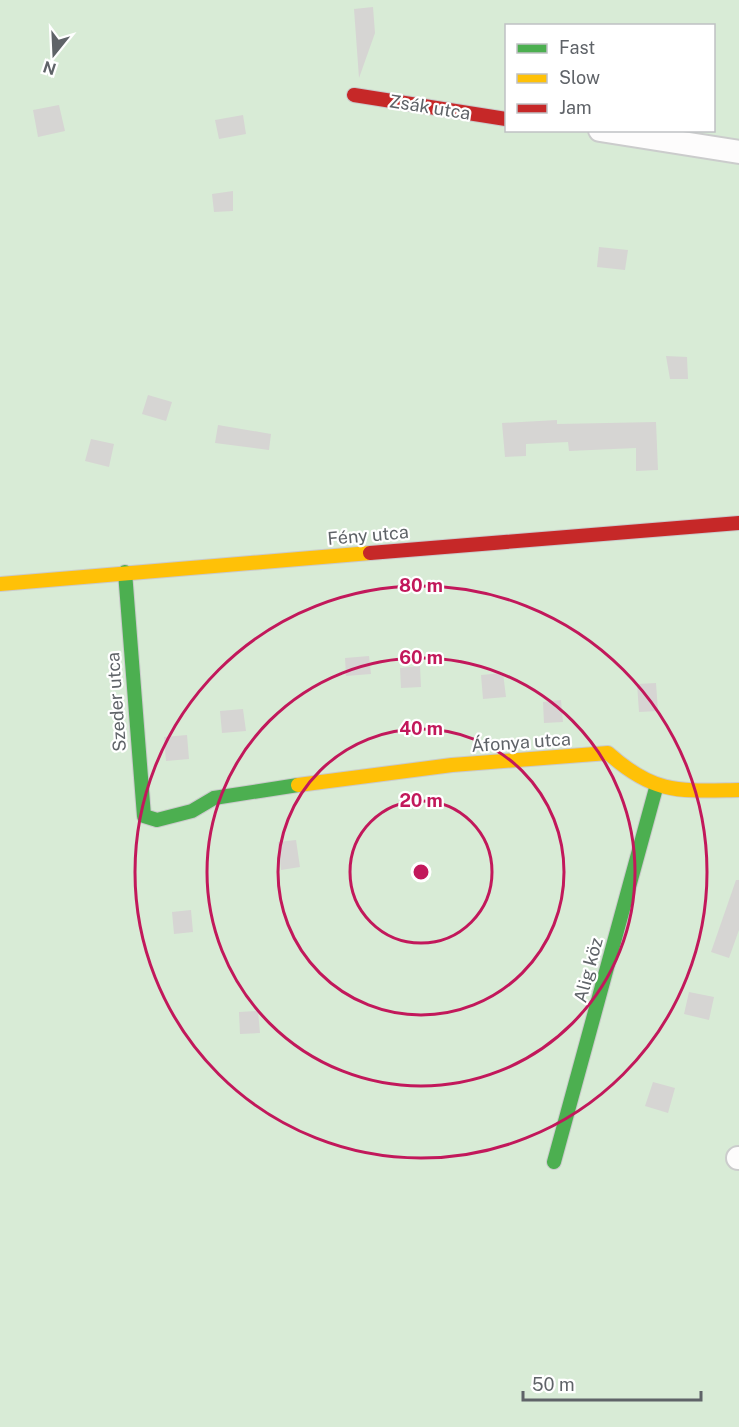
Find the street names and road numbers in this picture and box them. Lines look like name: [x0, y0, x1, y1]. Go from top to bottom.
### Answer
street label: Zsák utca: [388, 90, 472, 124]
street label: Fény utca: [326, 521, 410, 549]
street label: Szeder utca: [102, 651, 130, 753]
street label: Áfonya utca: [470, 727, 571, 756]
street label: Alig köz: [569, 935, 607, 1005]

